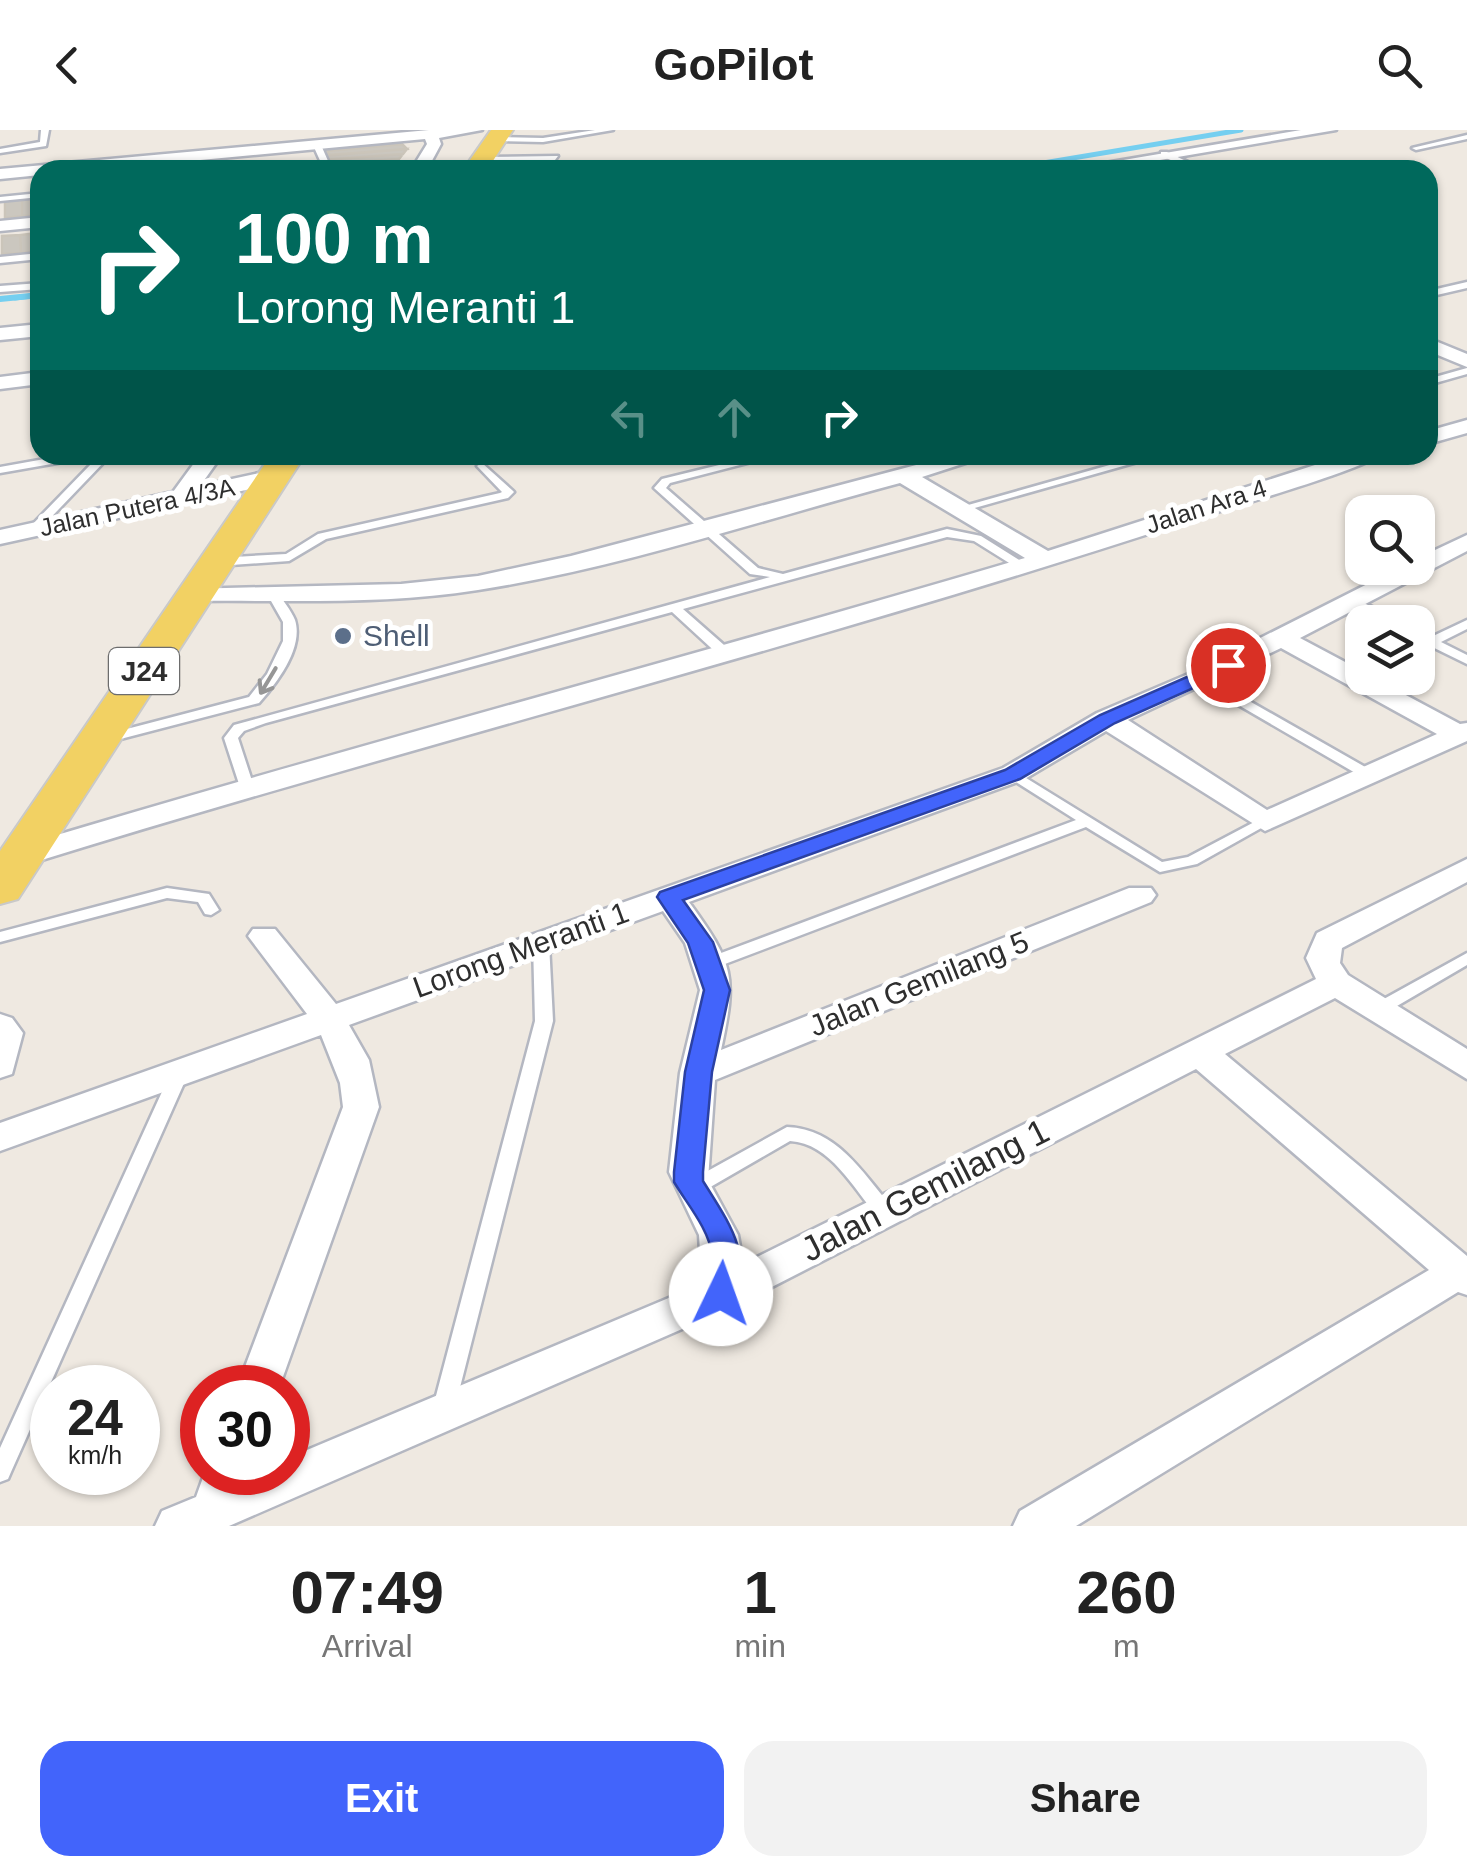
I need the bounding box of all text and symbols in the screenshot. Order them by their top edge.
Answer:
icon: back [40,38,95,93]
icon: search [1372,38,1427,93]
text: GoPilot [654,39,813,90]
icon: right [70,200,200,330]
text: 100 m [235,200,433,278]
text: Lorong Meranti 1 [235,282,575,333]
icon: left [602,390,657,445]
icon: ahead [707,390,762,445]
icon: right [812,390,867,445]
street label: Jalan Putera 4/3A [37,473,237,541]
street label: Jalan Ara 4 [1142,473,1270,539]
map controls [1345,495,1435,695]
button: search [1345,495,1435,585]
button: layers [1345,605,1435,695]
place label: Shell [363,619,430,652]
pin [1186,623,1271,708]
marker: Shell [332,625,354,647]
icon: arrive [1201,638,1256,693]
road number: J24 [109,648,179,694]
one-way arrow [258,666,278,694]
street label: Lorong Meranti 1 [409,895,633,1004]
street label: Jalan Gemilang 5 [804,925,1033,1043]
street label: Jalan Gemilang 1 [795,1110,1055,1269]
position arrow [669,1242,773,1346]
speed limit sign: 30 [180,1365,310,1495]
text: 24 [67,1390,123,1446]
text: km/h [68,1441,122,1469]
text: 07:49 [290,1559,444,1626]
text: 1 [743,1559,777,1626]
text: 260 [1076,1559,1177,1626]
text: Arrival [322,1628,413,1664]
text: min [734,1628,786,1664]
text: m [1113,1628,1140,1664]
button: Exit [40,1741,724,1856]
button: Share [744,1741,1427,1856]

